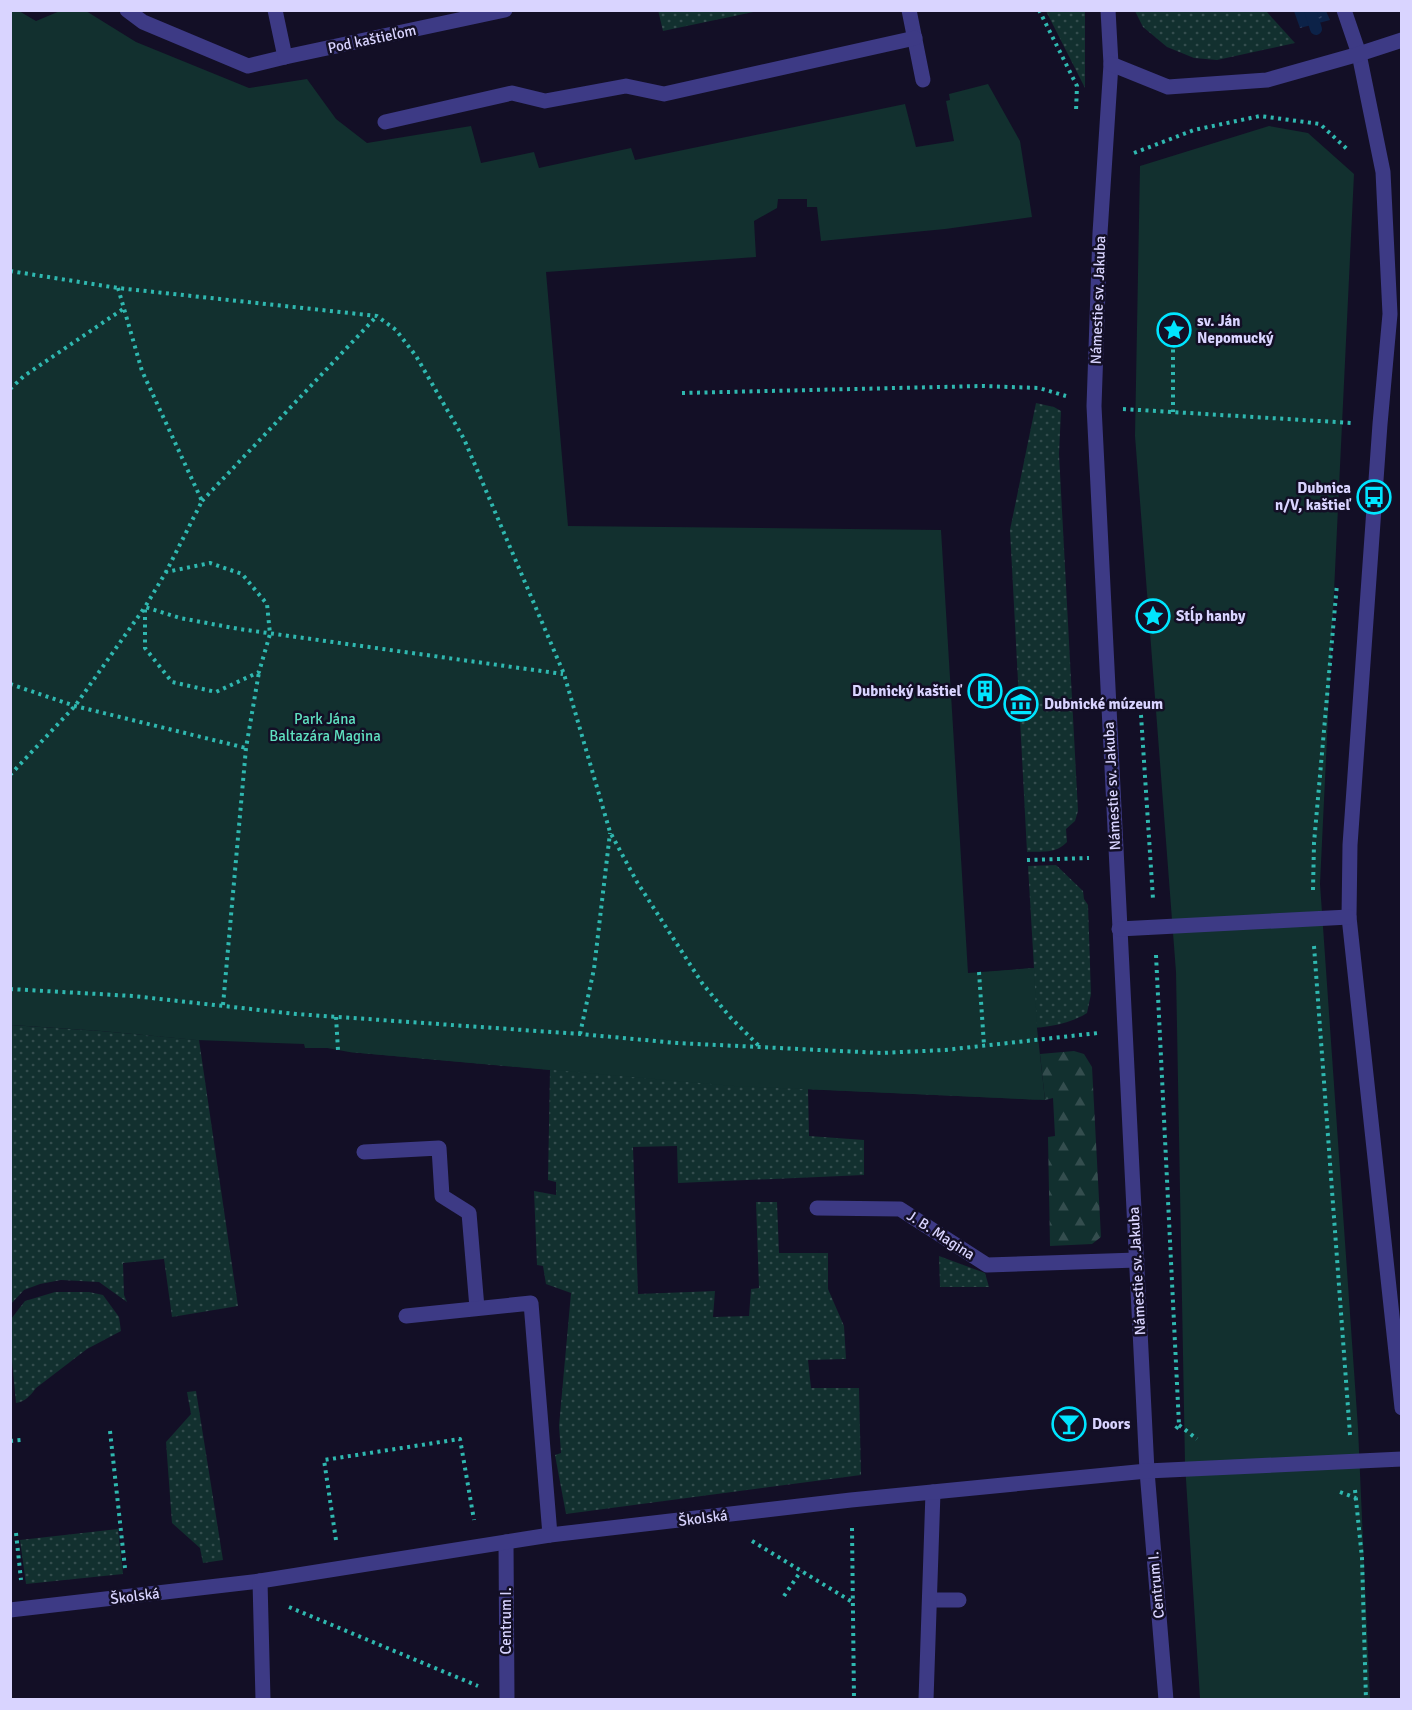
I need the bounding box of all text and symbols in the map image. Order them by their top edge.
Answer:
street label: Pod kaštieľom [326,21,418,57]
street label: Námestie sv. Jakuba [1087,235,1109,365]
place icon: sv. Ján Nepomucký [1156,312,1192,348]
place label: sv. Ján Nepomucký [1197,312,1274,347]
place label: Dubnica n/V, kaštieľ [1275,479,1351,514]
bus stop icon: Dubnica n/V, kaštieľ [1356,479,1392,515]
place icon: Stĺp hanby [1135,598,1171,634]
place label: Stĺp hanby [1176,605,1246,625]
building icon: Dubnický kaštieľ [967,673,1003,709]
place label: Dubnický kaštieľ [852,682,962,700]
museum icon: Dubnické múzeum [1003,686,1039,722]
place label: Dubnické múzeum [1044,695,1163,713]
park label: Park Jána Baltazára Magina [269,710,381,745]
street label: Námestie sv. Jakuba [1100,721,1124,851]
street label: J. B. Magina [904,1206,978,1264]
street label: Námestie sv. Jakuba [1125,1206,1149,1336]
bar icon: Doors [1051,1406,1087,1442]
place label: Doors [1092,1415,1131,1433]
street label: Školská [677,1505,729,1530]
street label: Centrum I. [1144,1551,1168,1619]
street label: Školská [109,1583,161,1608]
street label: Centrum I. [497,1587,515,1655]

